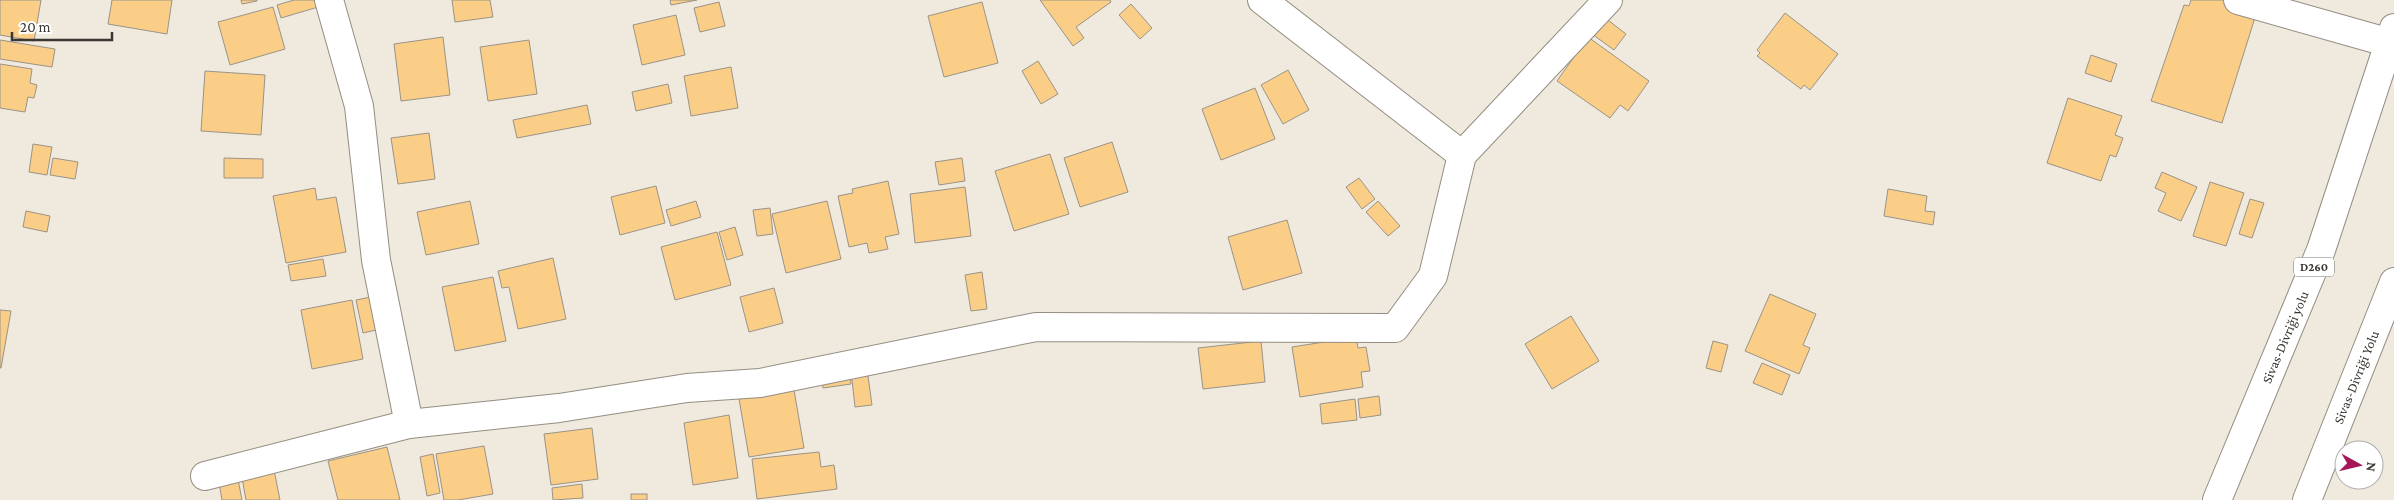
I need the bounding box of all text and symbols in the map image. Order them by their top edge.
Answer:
scale bar [12,10,112,42]
text: 20 m [20,19,51,35]
road number: D260 [2294,258,2334,276]
street label: Sivas-Divriği yolu [2258,288,2312,386]
street label: Sivas-Divriği Yolu [2330,327,2382,426]
north arrow [2334,440,2384,490]
text: N [2363,461,2380,473]

